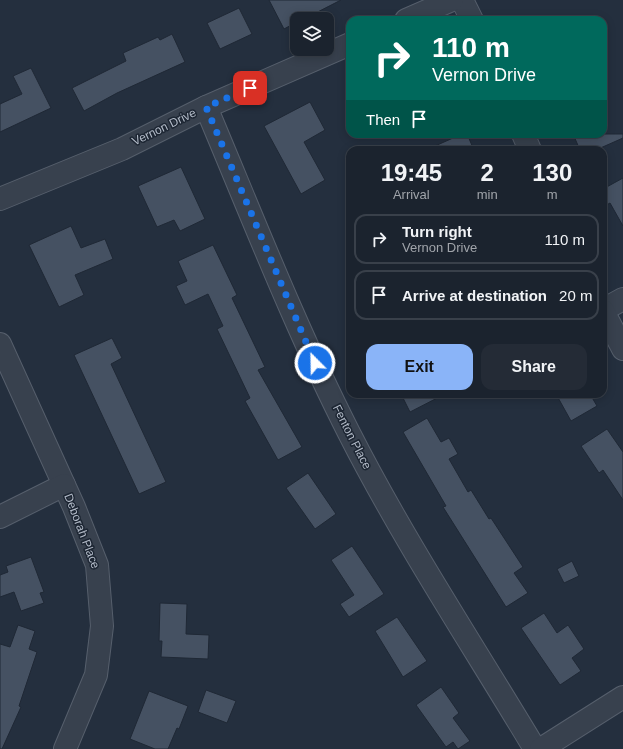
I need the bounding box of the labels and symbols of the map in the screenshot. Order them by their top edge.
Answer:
pin [233,71,267,105]
street label: Vernon Drive [130,105,199,148]
position arrow [294,342,336,384]
street label: Fenton Place [330,402,374,472]
street label: Deborah Place [61,491,103,571]

